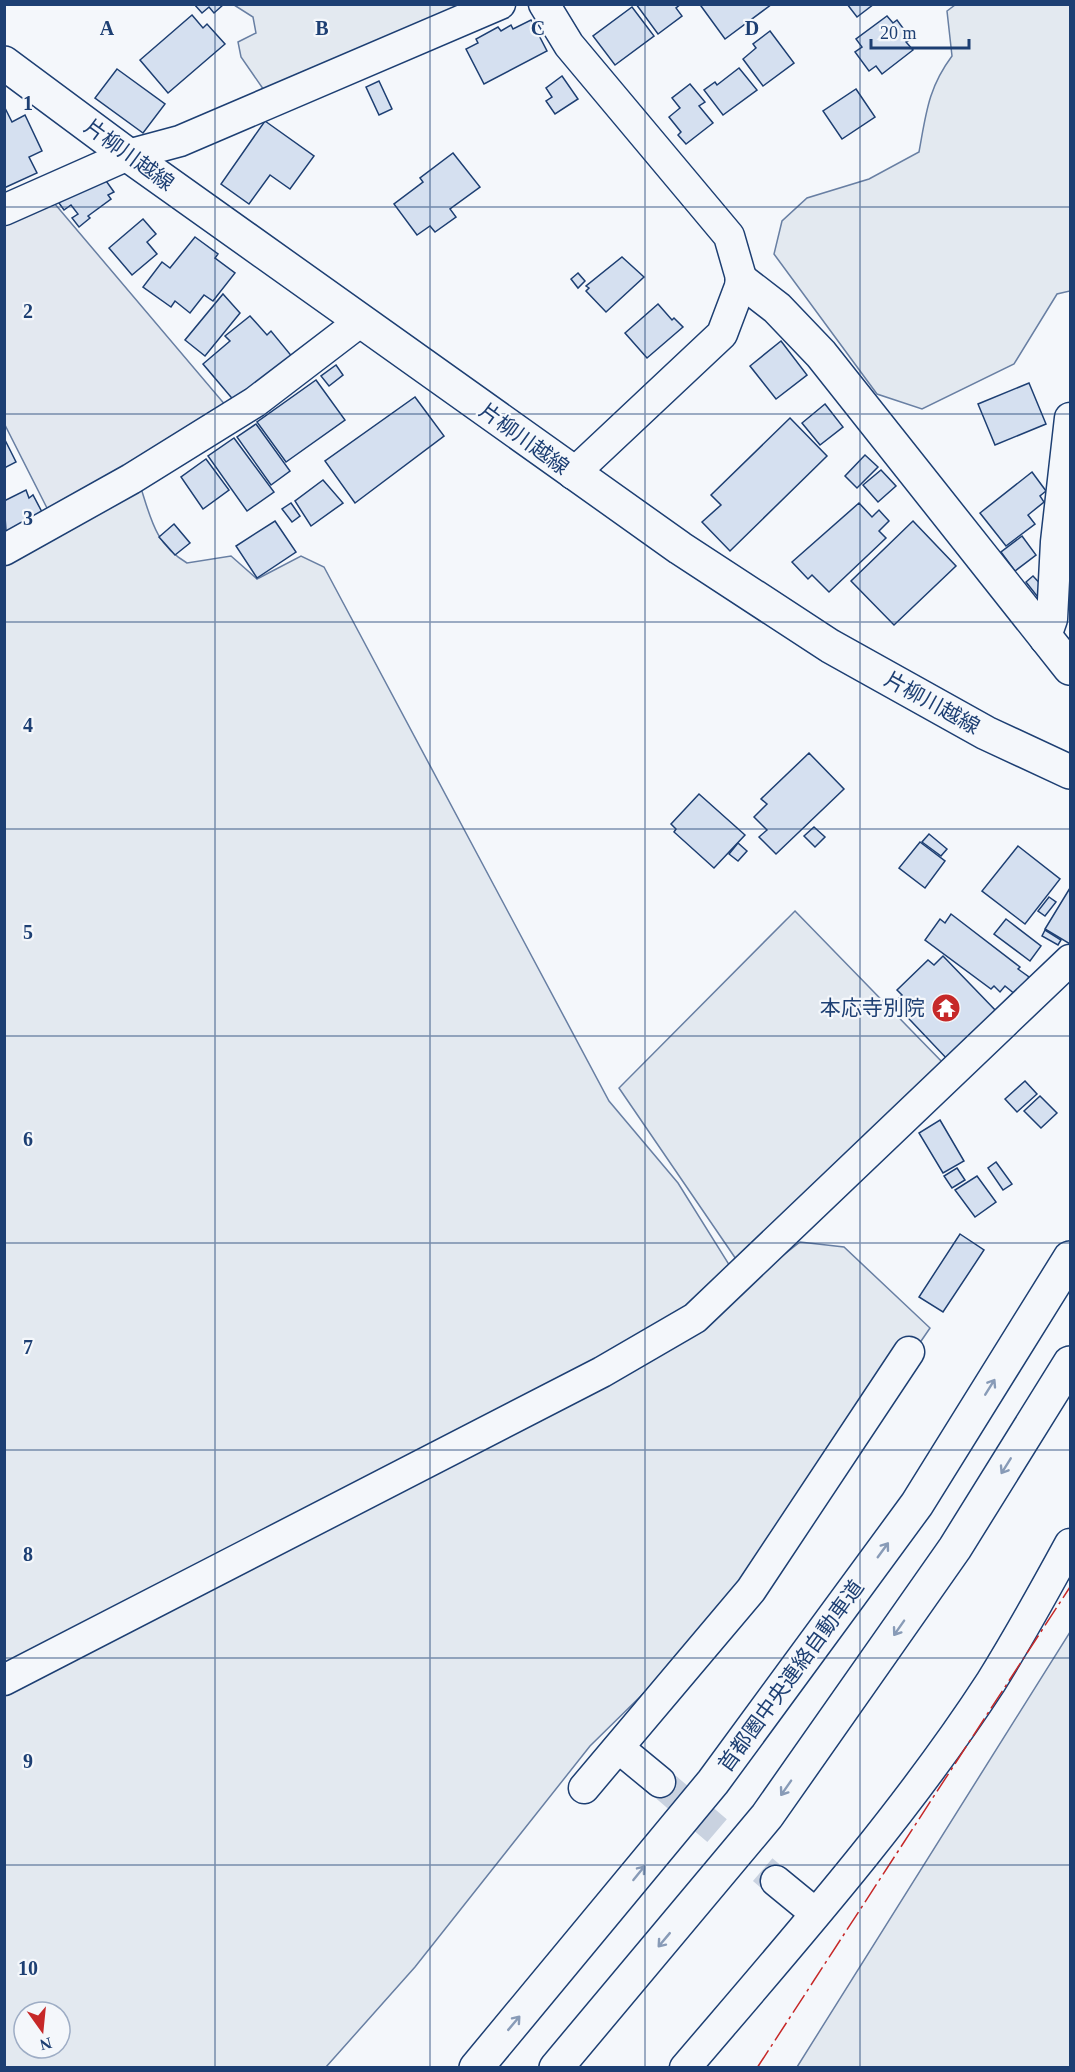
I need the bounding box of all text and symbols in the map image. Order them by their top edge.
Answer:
scale bar [871,12,968,50]
text: A [100,17,115,39]
text: B [315,17,329,39]
text: C [531,17,545,39]
text: D [745,17,759,39]
text: 20 m [880,23,917,43]
text: 1 [23,92,33,114]
street label: 片柳川越線 [79,114,179,196]
text: 2 [23,300,33,322]
street label: 片柳川越線 [474,398,574,480]
text: 3 [23,507,33,529]
street label: 片柳川越線 [880,667,984,739]
text: 4 [23,714,33,736]
text: 5 [23,921,33,943]
temple icon: 本応寺別院 [930,992,962,1024]
place label: 本応寺別院 [820,996,925,1020]
text: 6 [23,1128,33,1150]
text: 7 [23,1336,33,1358]
one-way arrow [984,1379,996,1396]
one-way arrow [1000,1457,1012,1474]
text: 8 [23,1543,33,1565]
one-way arrow [877,1543,889,1559]
street label: 首都圏中央連絡自動車道 [713,1576,869,1776]
one-way arrow [893,1620,905,1636]
text: 9 [23,1750,33,1772]
one-way arrow [780,1779,792,1795]
one-way arrow [632,1865,645,1881]
one-way arrow [658,1932,671,1948]
text: 10 [18,1957,38,1979]
north arrow [12,2000,72,2060]
one-way arrow [507,2015,520,2031]
text: N [38,2034,54,2054]

